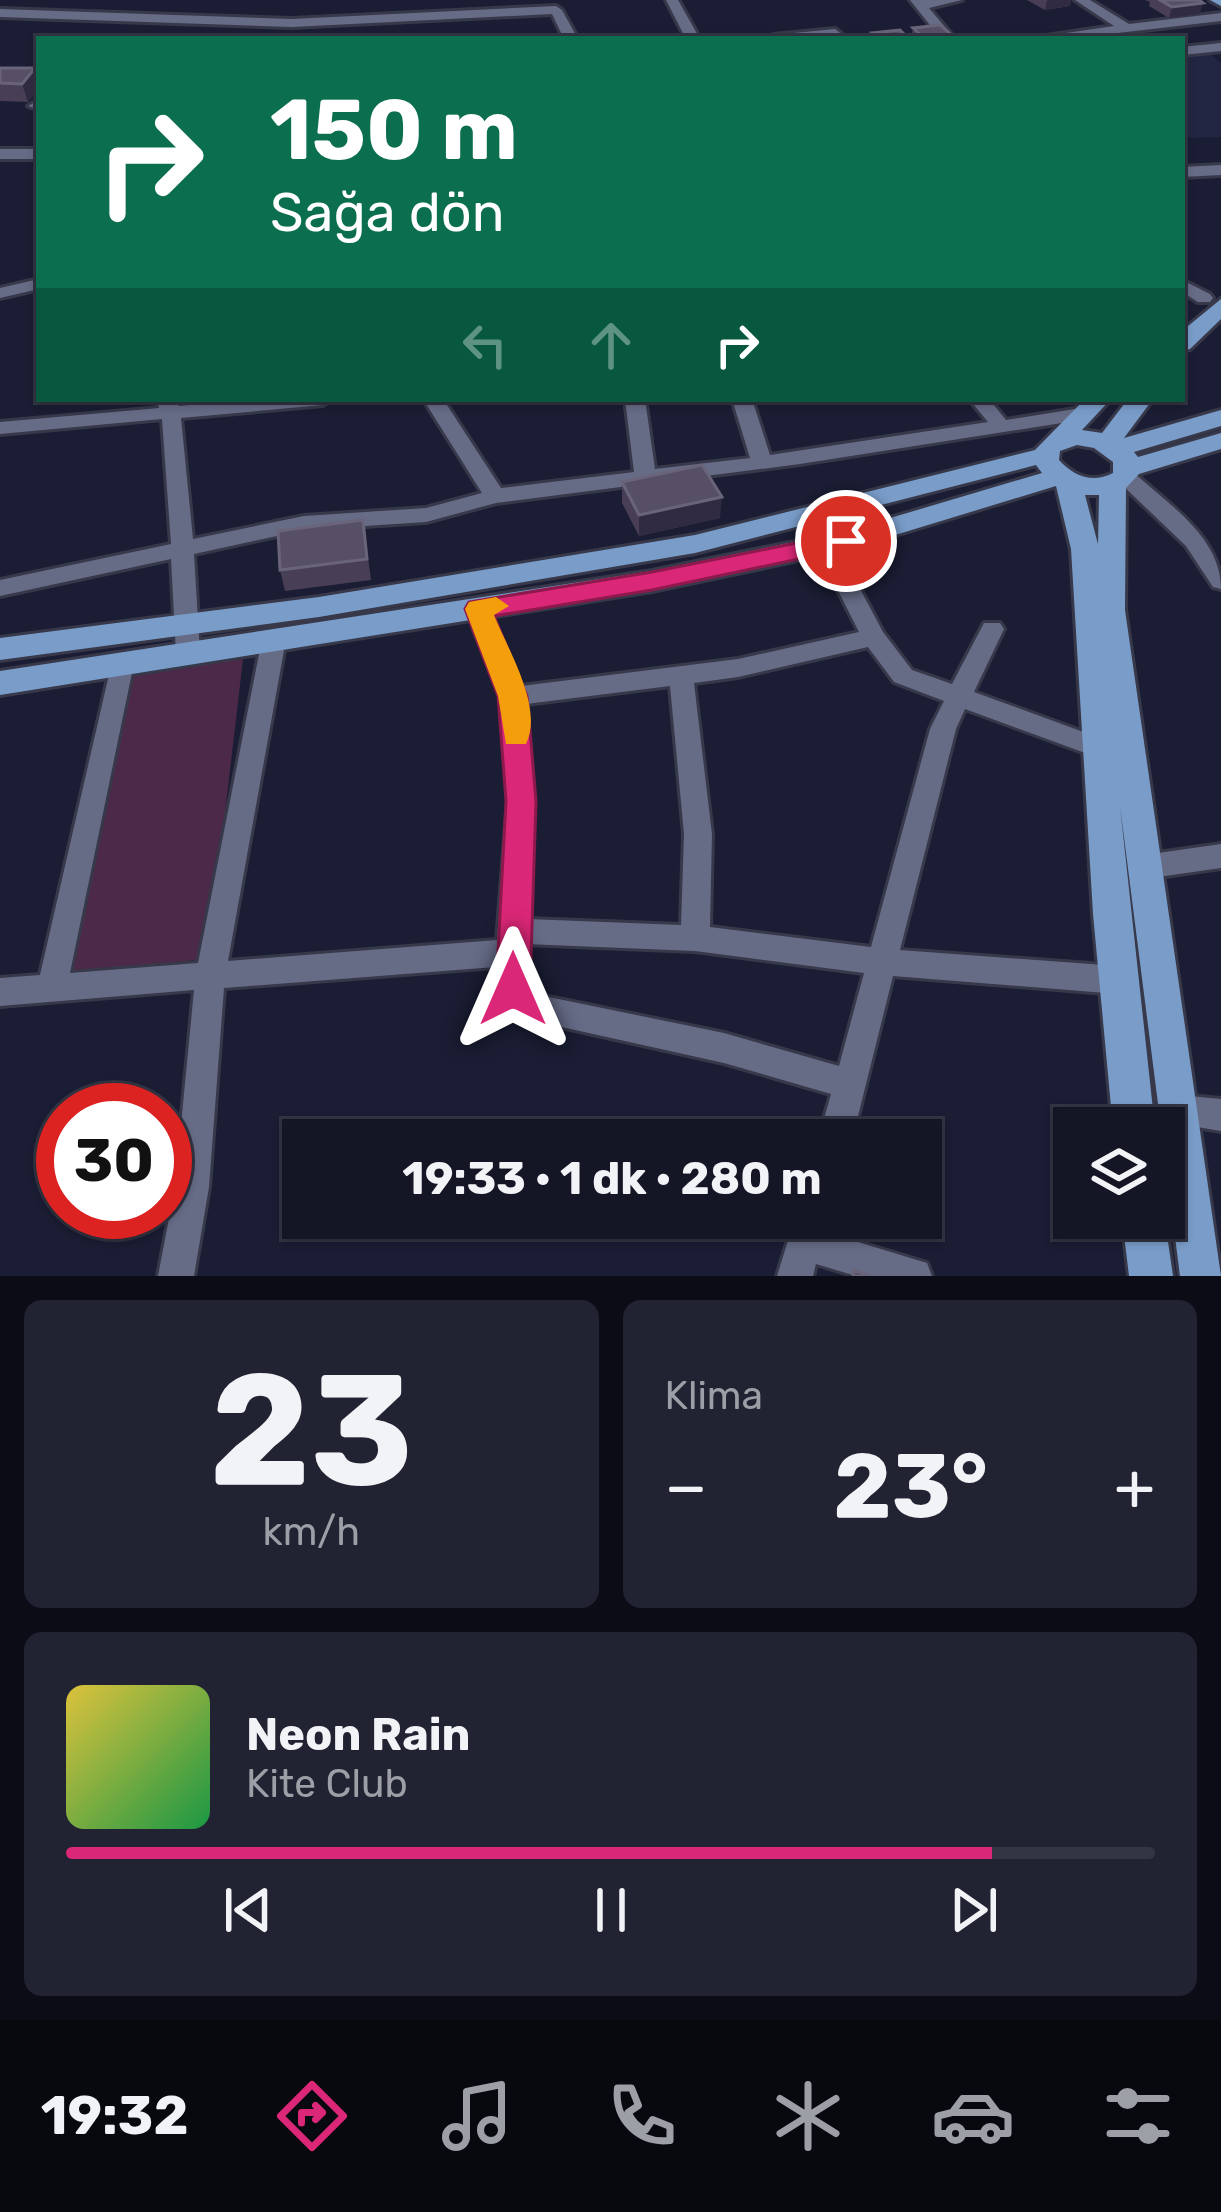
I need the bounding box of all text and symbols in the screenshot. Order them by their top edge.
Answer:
text: 150 m [270,80,518,180]
icon: right [72,84,228,240]
text: Sağa dön [270,181,505,245]
icon: left [452,312,518,378]
icon: ahead [578,312,644,378]
icon: right [704,312,770,378]
pin [795,490,897,592]
icon: arrive [813,508,879,574]
position arrow [450,926,576,1052]
speed limit sign: 30 [36,1083,192,1239]
map controls [1053,1107,1185,1239]
button: layers [1053,1107,1185,1239]
text: 19:33 · 1 dk · 280 m [402,1152,822,1205]
text: 23 [209,1338,413,1523]
text: Klima [665,1373,763,1419]
text: 23° [833,1433,988,1540]
text: − [665,1447,707,1526]
text: + [1114,1447,1155,1526]
text: km/h [263,1509,360,1555]
text: Neon Rain [246,1708,471,1761]
text: Kite Club [246,1761,408,1807]
icon: previous [215,1877,281,1943]
icon: pause [578,1877,644,1943]
icon: next [941,1877,1007,1943]
icon: directions [270,2074,354,2158]
icon: music [435,2074,519,2158]
icon: phone [600,2074,684,2158]
icon: climate [766,2074,850,2158]
icon: car [931,2074,1015,2158]
icon: filters [1096,2074,1180,2158]
text: 19:32 [41,2084,189,2148]

